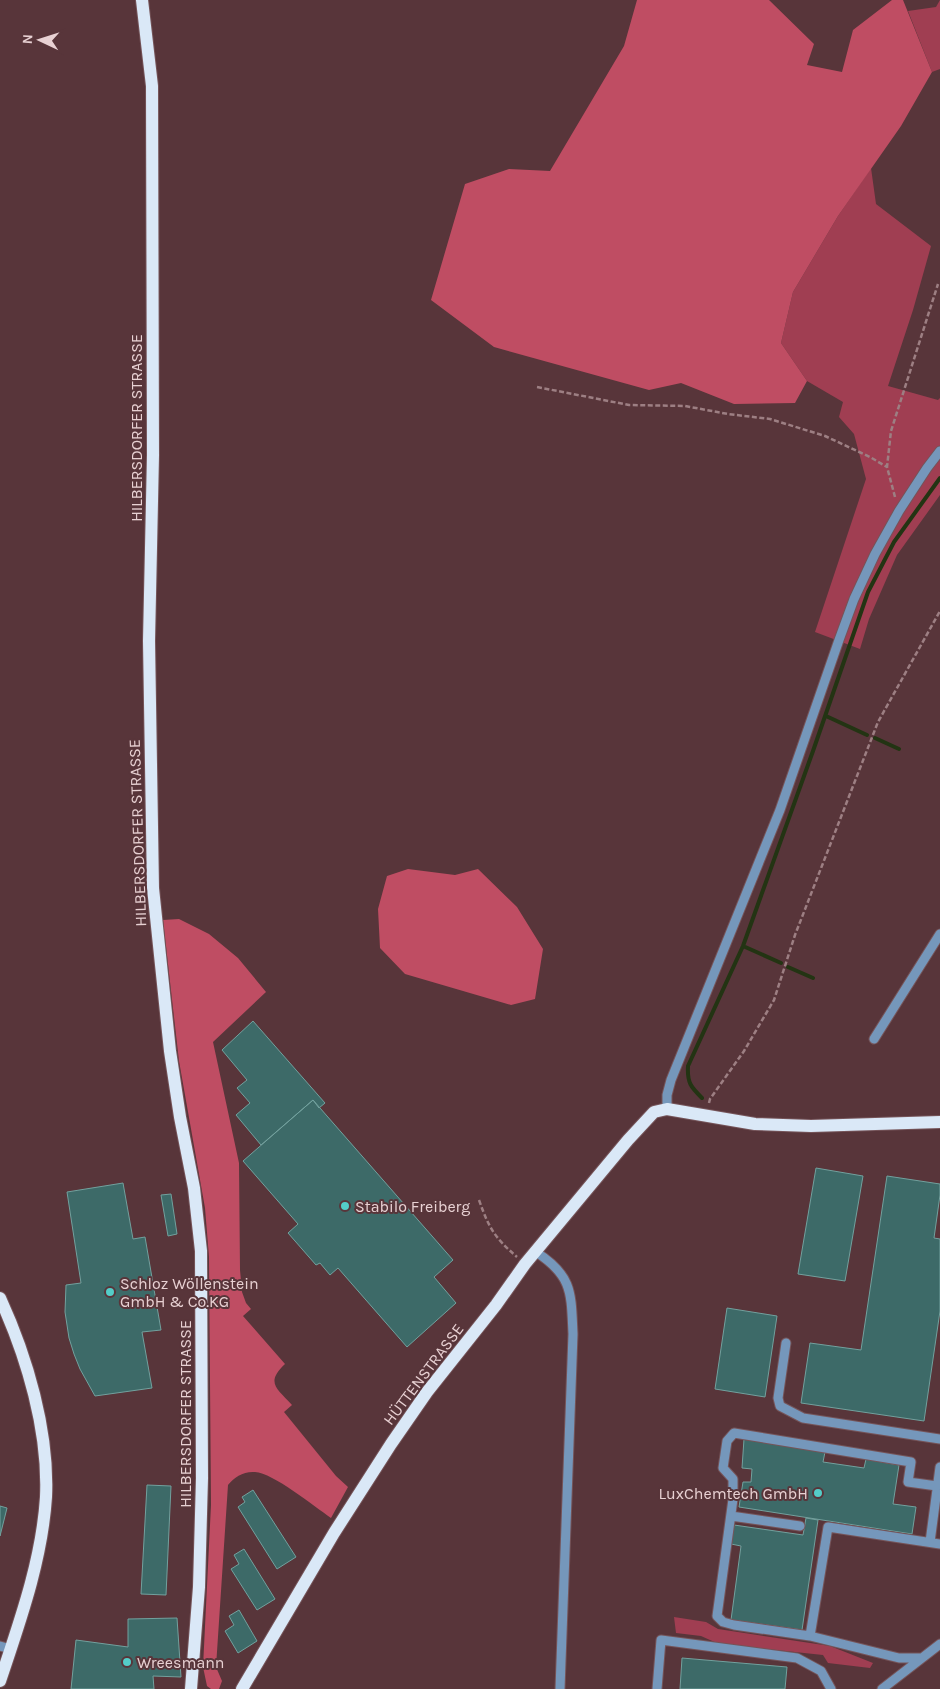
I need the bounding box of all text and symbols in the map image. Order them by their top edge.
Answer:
north arrow [15,15,65,65]
text: N [19,34,36,45]
street label: HILBERSDORFER STRASSE [127,334,146,522]
street label: HILBERSDORFER STRASSE [125,739,150,927]
place label: Stabilo Freiberg [355,1197,470,1216]
marker: Stabilo Freiberg [339,1200,351,1212]
place label: Schloz Wöllenstein GmbH & Co.KG [120,1274,259,1311]
marker: Schloz Wöllenstein GmbH & Co.KG [104,1286,116,1298]
street label: HILBERSDORFER STRASSE [176,1320,195,1508]
street label: HÜTTENSTRASSE [379,1320,468,1429]
place label: LuxChemtech GmbH [659,1484,808,1503]
marker: LuxChemtech GmbH [812,1487,824,1499]
place label: Wreesmann [137,1653,225,1672]
marker: Wreesmann [121,1656,133,1668]

